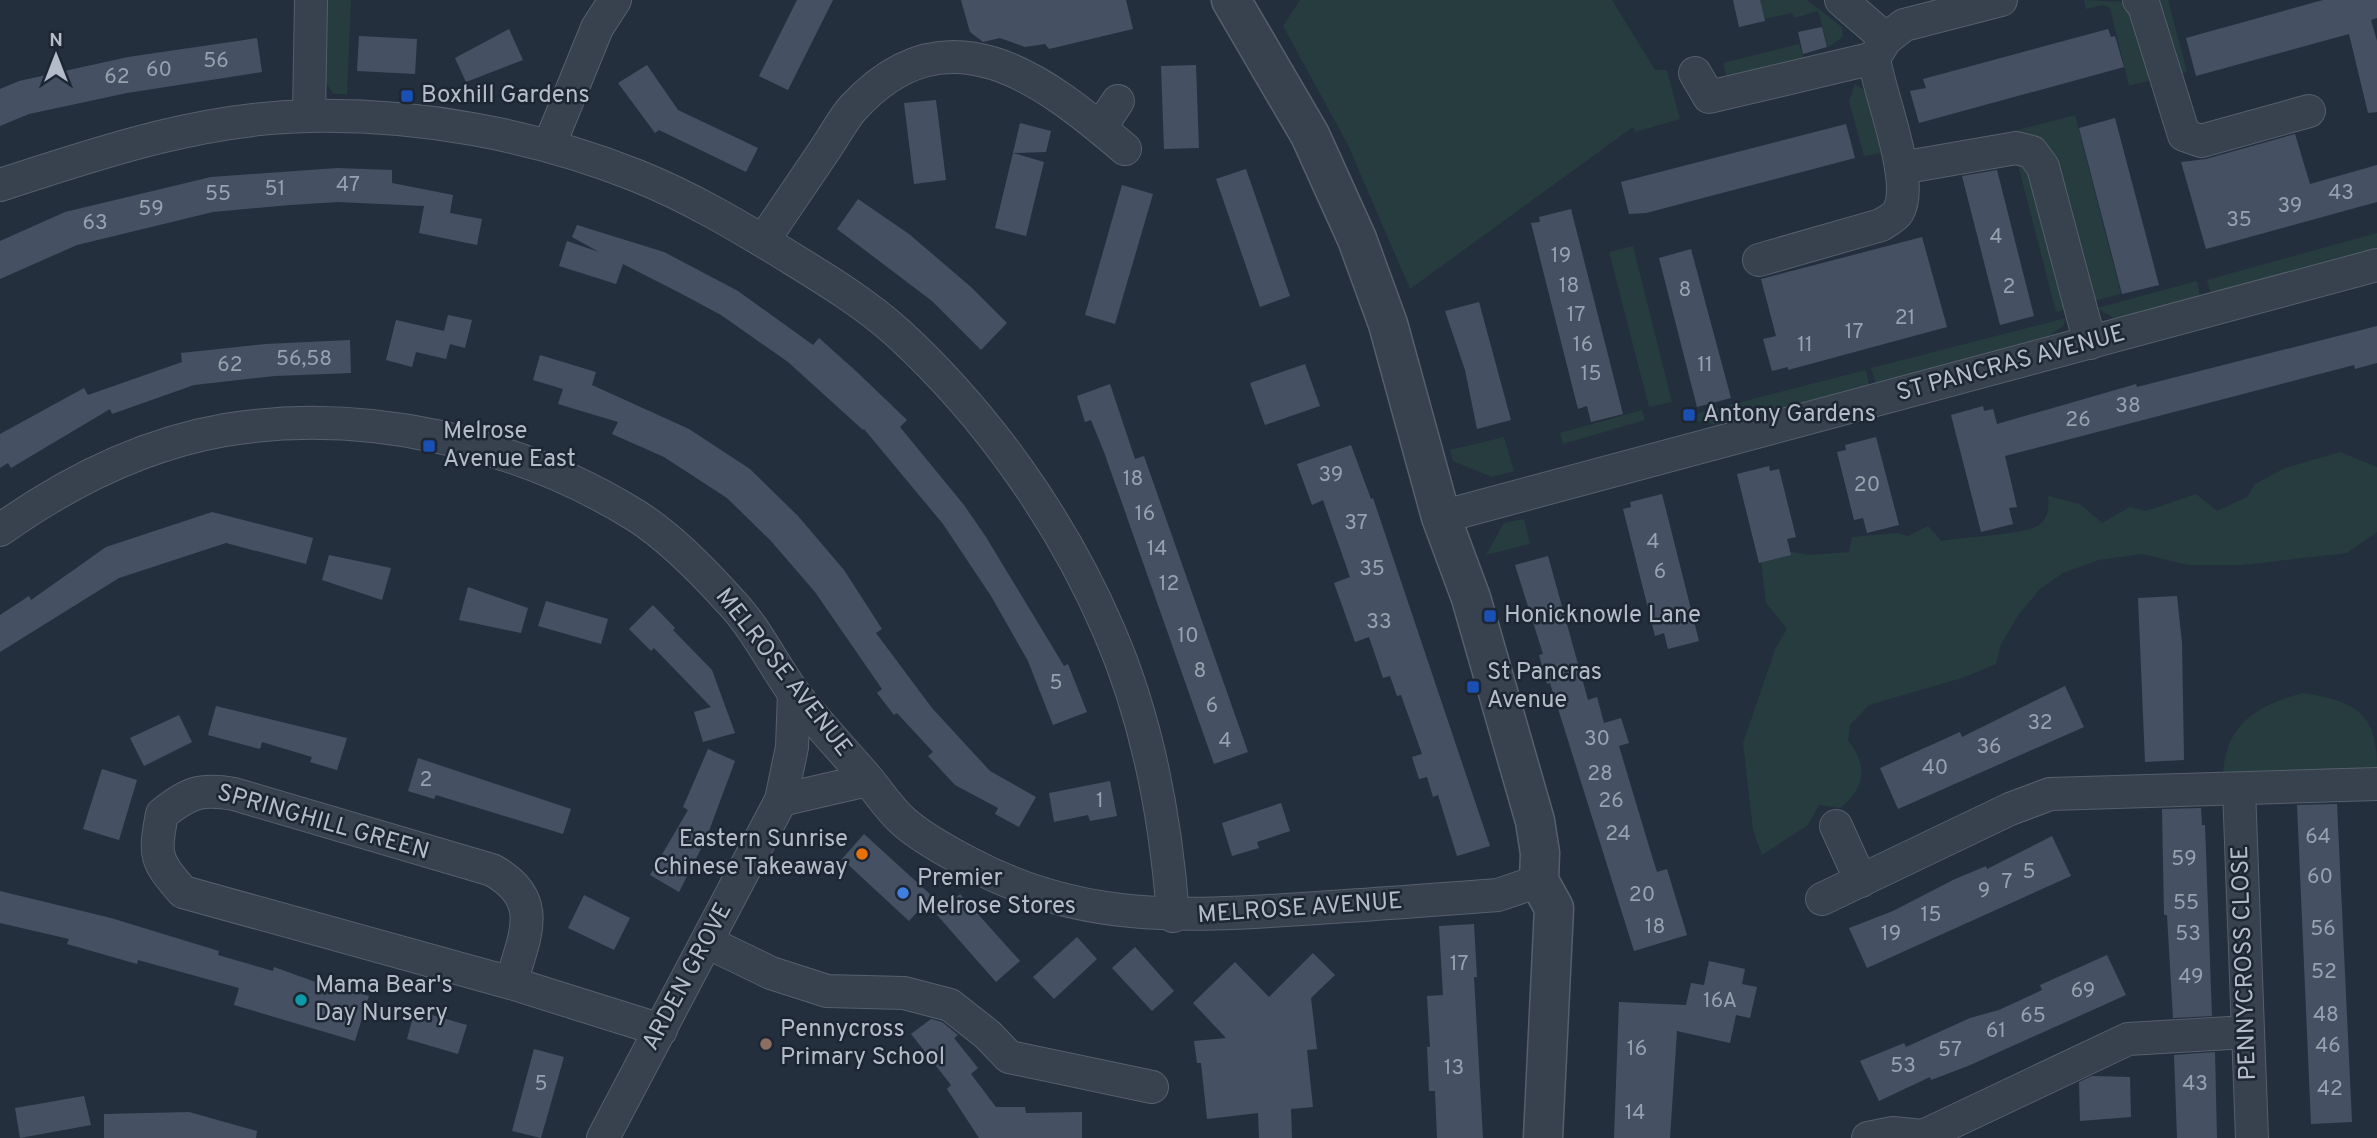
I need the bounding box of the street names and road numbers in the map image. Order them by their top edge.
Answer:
street label: ST PANCRAS AVENUE [1894,319,2128,409]
street label: MELROSE AVENUE [708,583,858,763]
street label: SPRINGHILL GREEN [214,778,432,868]
street label: PENNYCROSS CLOSE [2226,845,2264,1081]
street label: MELROSE AVENUE [1197,887,1403,931]
street label: ARDEN GROVE [636,898,740,1056]

